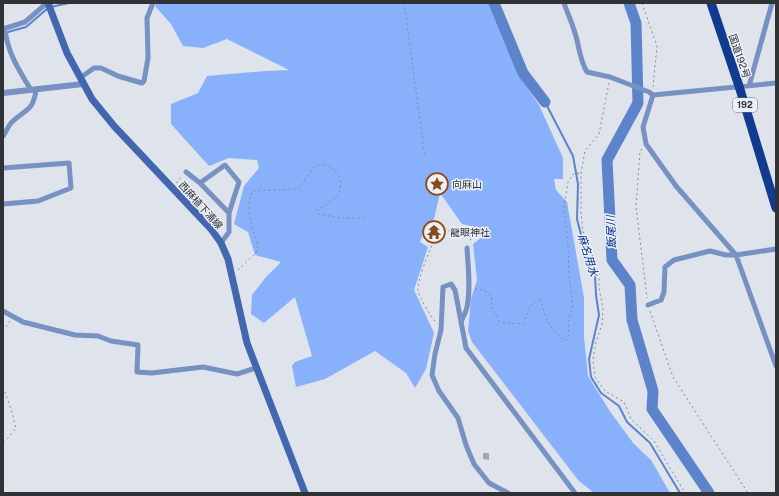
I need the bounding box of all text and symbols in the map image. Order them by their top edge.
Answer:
street label: 国道192号 [727,32,753,80]
road number: 192 [733,98,757,112]
place icon: 向麻山 [424,171,450,197]
place label: 向麻山 [452,178,482,190]
street label: 西麻植下浦線 [176,179,226,231]
water label: 飯尾川 [604,214,618,249]
temple icon: 龍眼神社 [421,219,447,245]
place label: 龍眼神社 [450,226,490,238]
water label: 麻名用水 [576,232,600,279]

